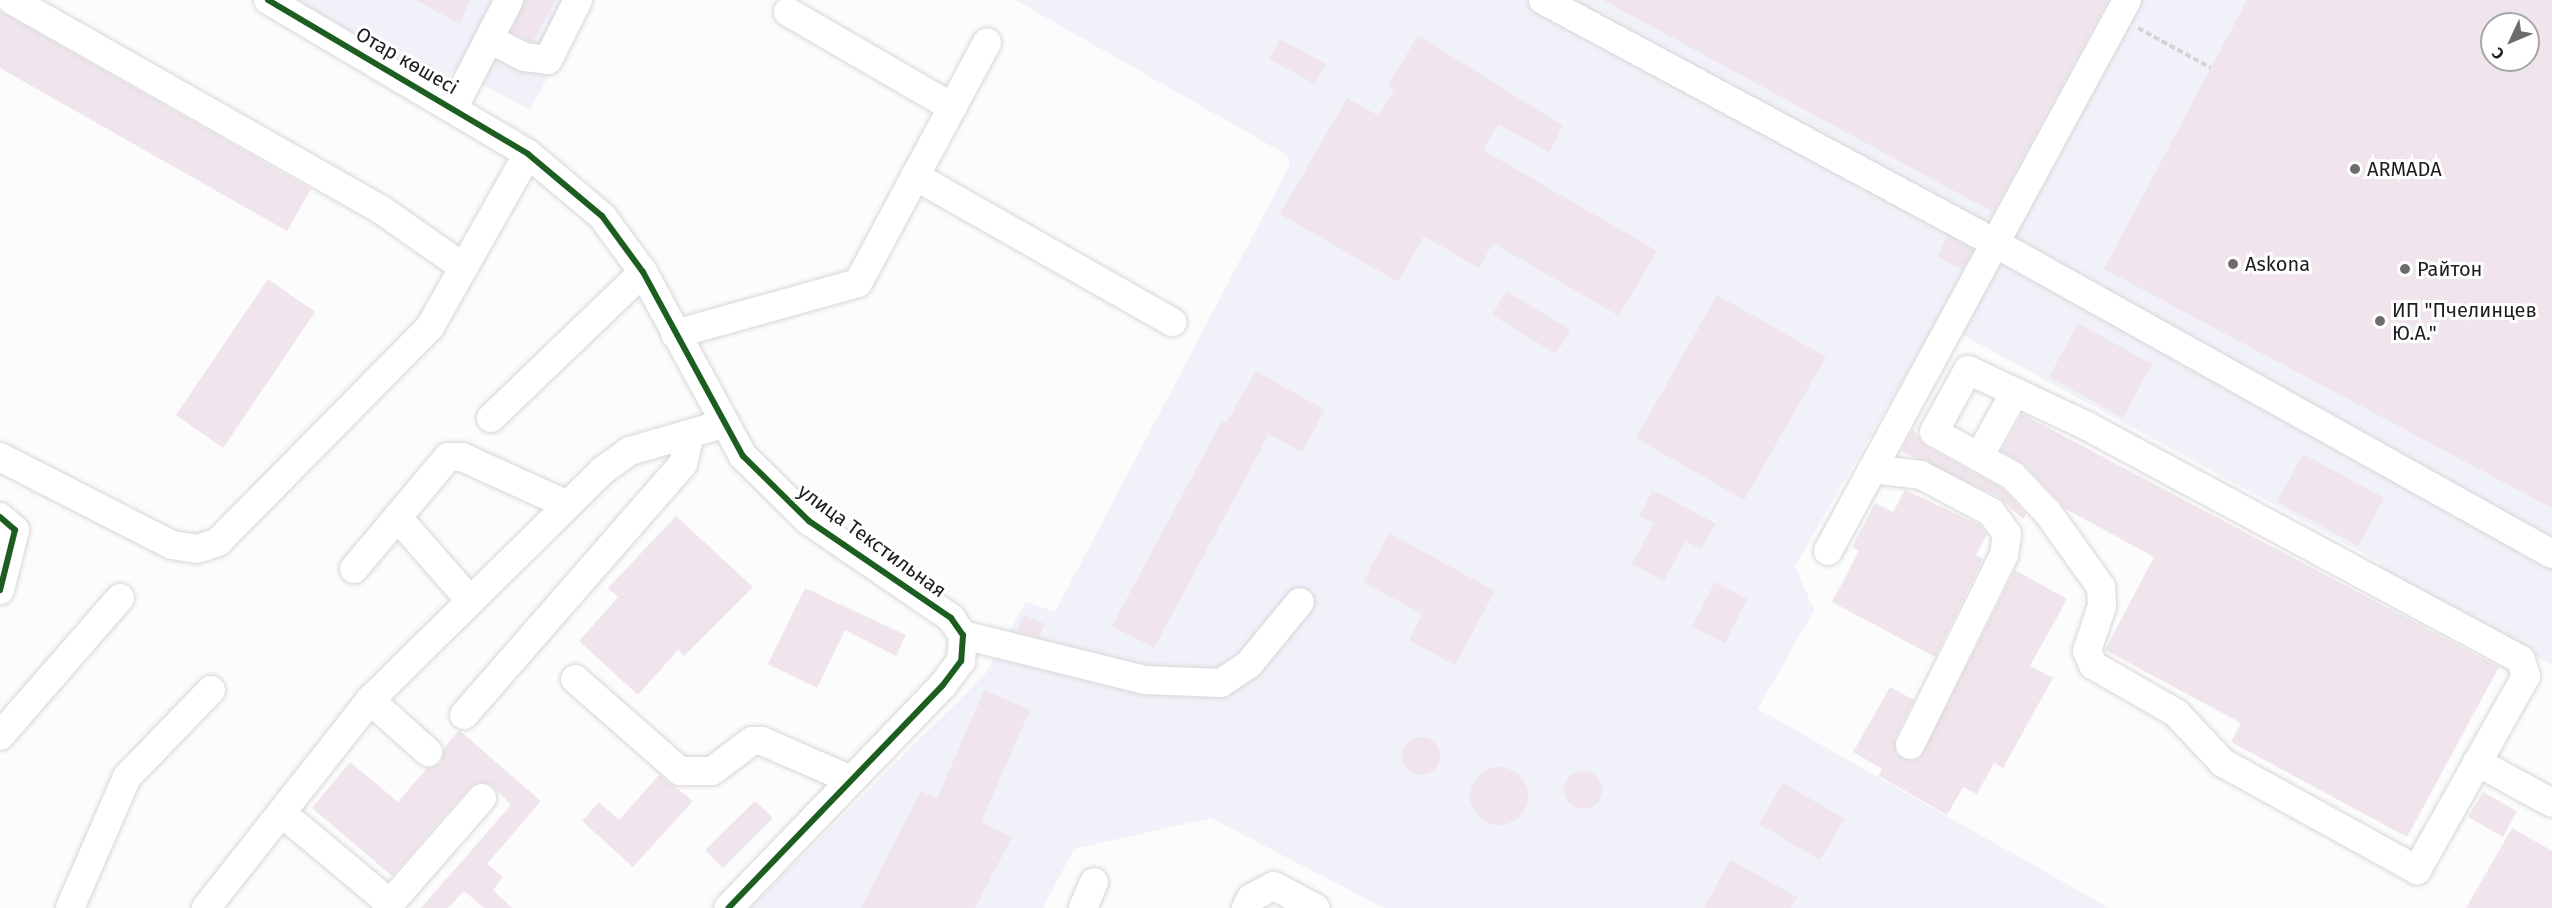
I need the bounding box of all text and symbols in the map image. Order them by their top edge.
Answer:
north arrow [2480,12,2540,72]
street label: Отар көшесі [352,22,462,100]
text: С [2488,44,2508,63]
place label: ARMADA [2367,157,2442,181]
marker: ARMADA [2348,162,2362,176]
place label: Askona [2245,252,2310,276]
marker: Askona [2226,257,2240,271]
place label: Райтон [2417,257,2482,281]
marker: Райтон [2398,262,2412,276]
place label: ИП "Пчелинцев Ю.А." [2392,298,2537,345]
marker: ИП "Пчелинцев Ю.А." [2373,314,2387,328]
street label: улица Текстильная [793,479,951,603]

